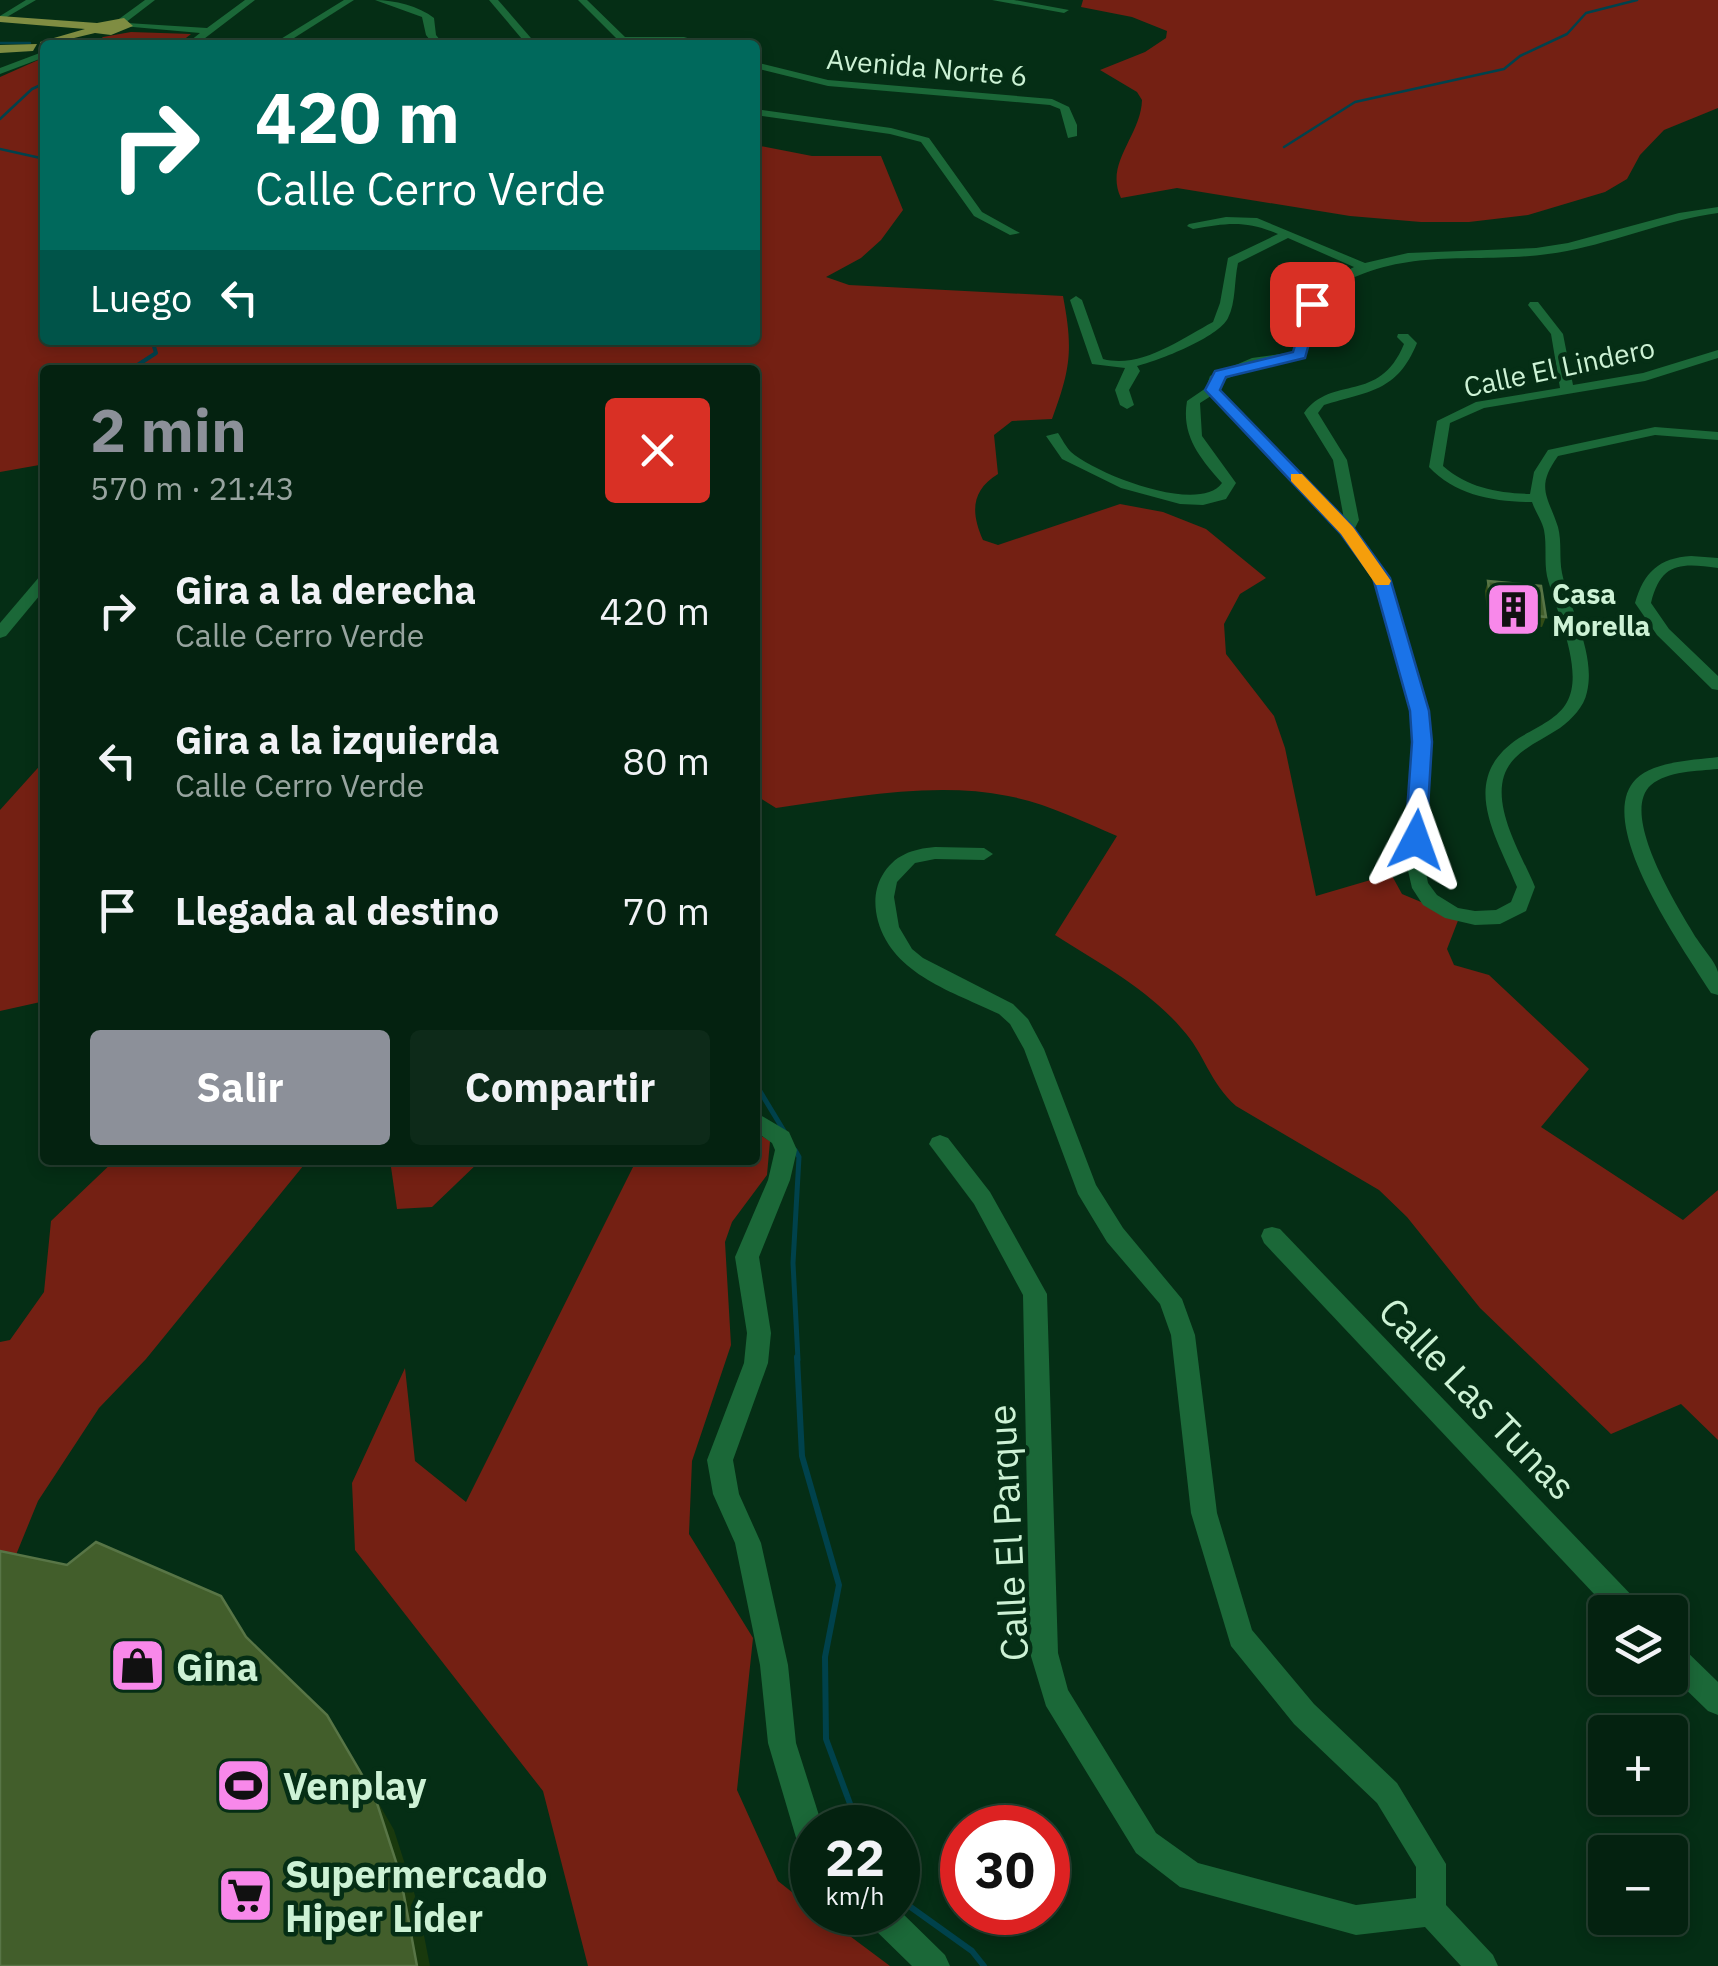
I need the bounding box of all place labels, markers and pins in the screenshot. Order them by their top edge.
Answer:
pin [1270,262,1355,347]
place label: Casa Morella [1552,575,1650,644]
building icon: Casa Morella [1483,579,1543,639]
shop icon: Gina [107,1636,167,1696]
place label: Gina [176,1642,258,1691]
sports icon: Venplay [214,1755,274,1815]
place label: Venplay [283,1761,427,1810]
place label: Supermercado Hiper Líder [285,1849,547,1942]
supermarket icon: Supermercado Hiper Líder [216,1865,276,1925]

